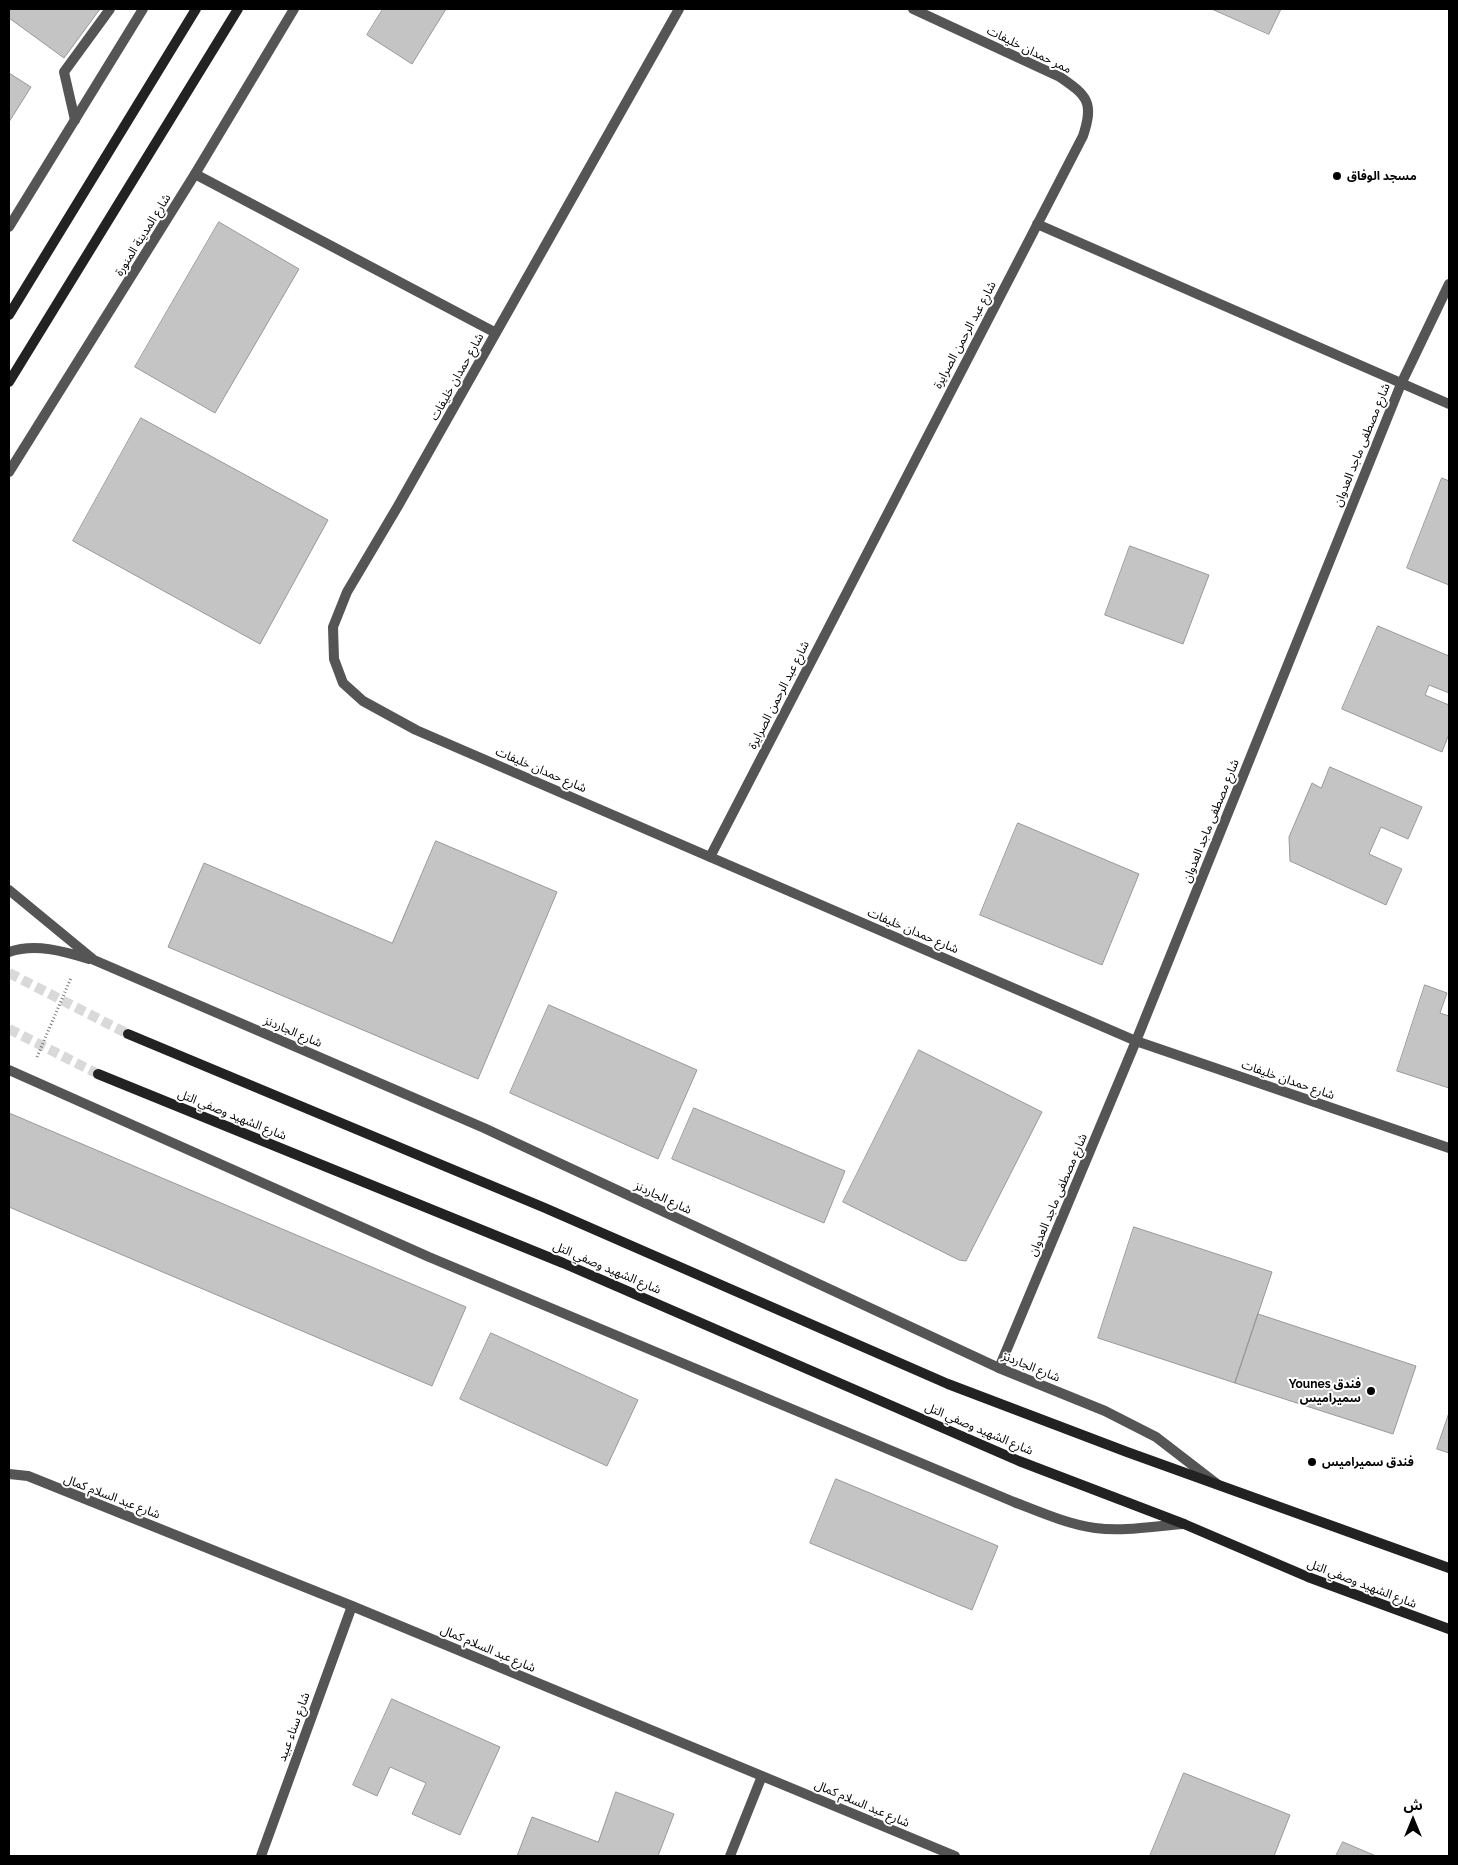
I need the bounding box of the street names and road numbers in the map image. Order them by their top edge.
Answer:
street label: ممر حمدان خليفات [984,23,1074,77]
street label: شارع المدينة المنورة [112,191,174,279]
street label: شارع عبد الرحمن الصرايرة [931,279,999,391]
street label: شارع حمدان خليفات [427,331,487,423]
street label: شارع مصطفى ماجد العدوان [1331,381,1393,509]
street label: شارع عبد الرحمن الصرايرة [745,638,813,752]
street label: شارع حمدان خليفات [493,744,589,796]
street label: شارع مصطفى ماجد العدوان [1180,757,1242,885]
street label: شارع حمدان خليفات [865,905,961,957]
street label: شارع الجاردنز [262,1013,324,1051]
street label: شارع حمدان خليفات [1240,1057,1336,1103]
street label: شارع الشهيد وصفي التل [176,1087,288,1143]
street label: شارع مصطفى ماجد العدوان [1026,1132,1090,1258]
street label: شارع الجاردنز [632,1179,694,1217]
street label: شارع الشهيد وصفي التل [551,1239,663,1297]
street label: شارع الجاردنز [1000,1349,1062,1385]
street label: شارع الشهيد وصفي التل [923,1400,1035,1458]
street label: شارع عبد السلام كمال [62,1472,162,1522]
street label: شارع الشهيد وصفي التل [1305,1557,1419,1611]
street label: شارع عبد السلام كمال [438,1622,538,1676]
street label: شارع سناء عبيد [275,1690,313,1764]
street label: شارع عبد السلام كمال [812,1777,912,1831]

